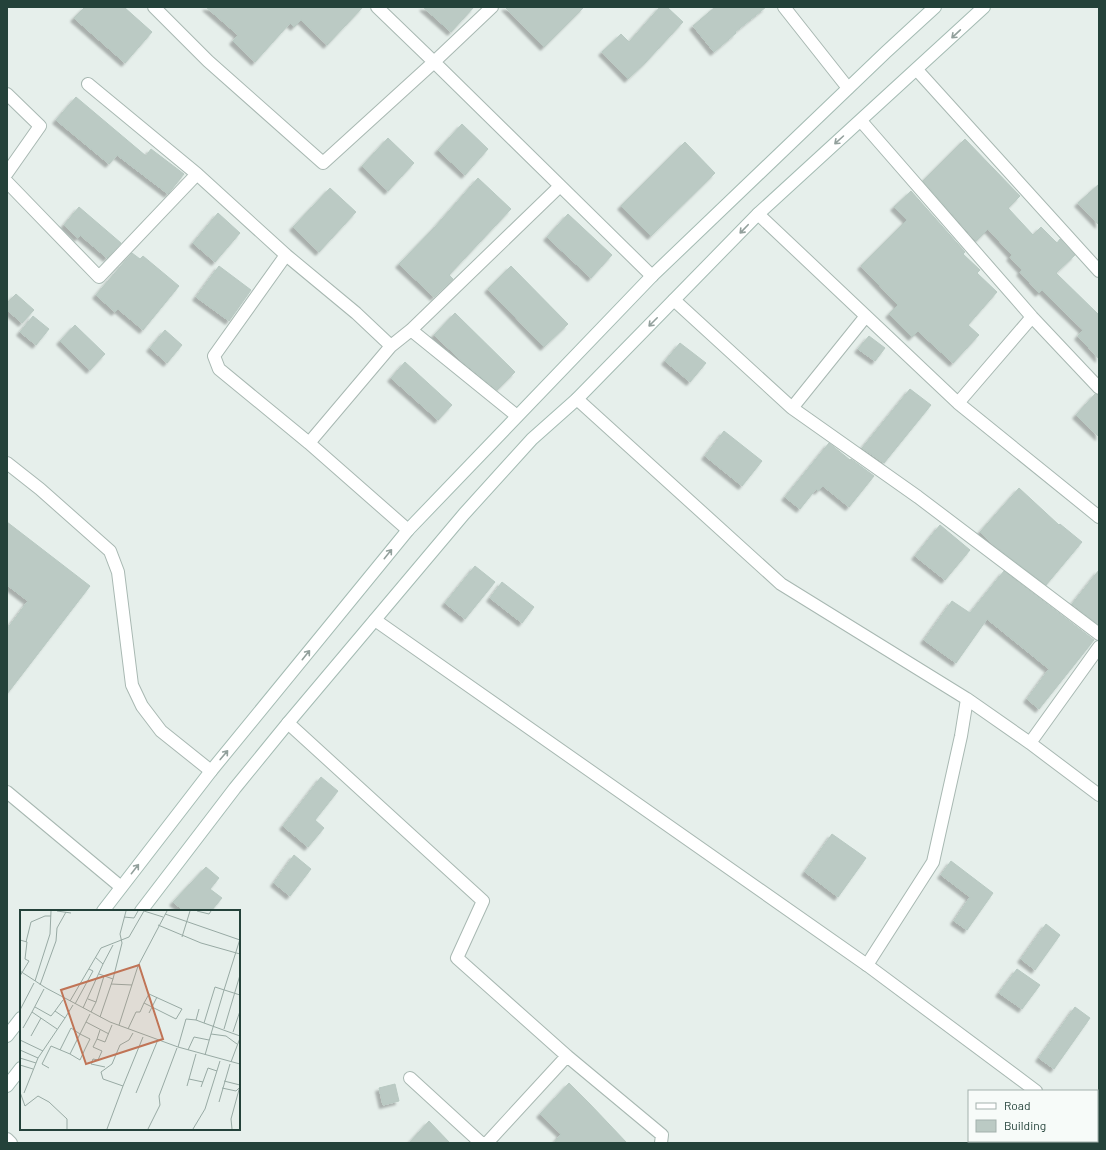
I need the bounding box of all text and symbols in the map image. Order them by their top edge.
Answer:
one-way arrow [951,29,961,38]
one-way arrow [834,136,845,145]
one-way arrow [739,224,749,234]
one-way arrow [648,317,658,327]
one-way arrow [384,548,392,559]
one-way arrow [302,650,311,661]
one-way arrow [219,750,228,761]
one-way arrow [131,864,140,875]
inset map [20,910,240,1130]
legend [968,1090,1098,1142]
text: Road [1004,1098,1031,1112]
text: Building [1004,1118,1046,1132]

